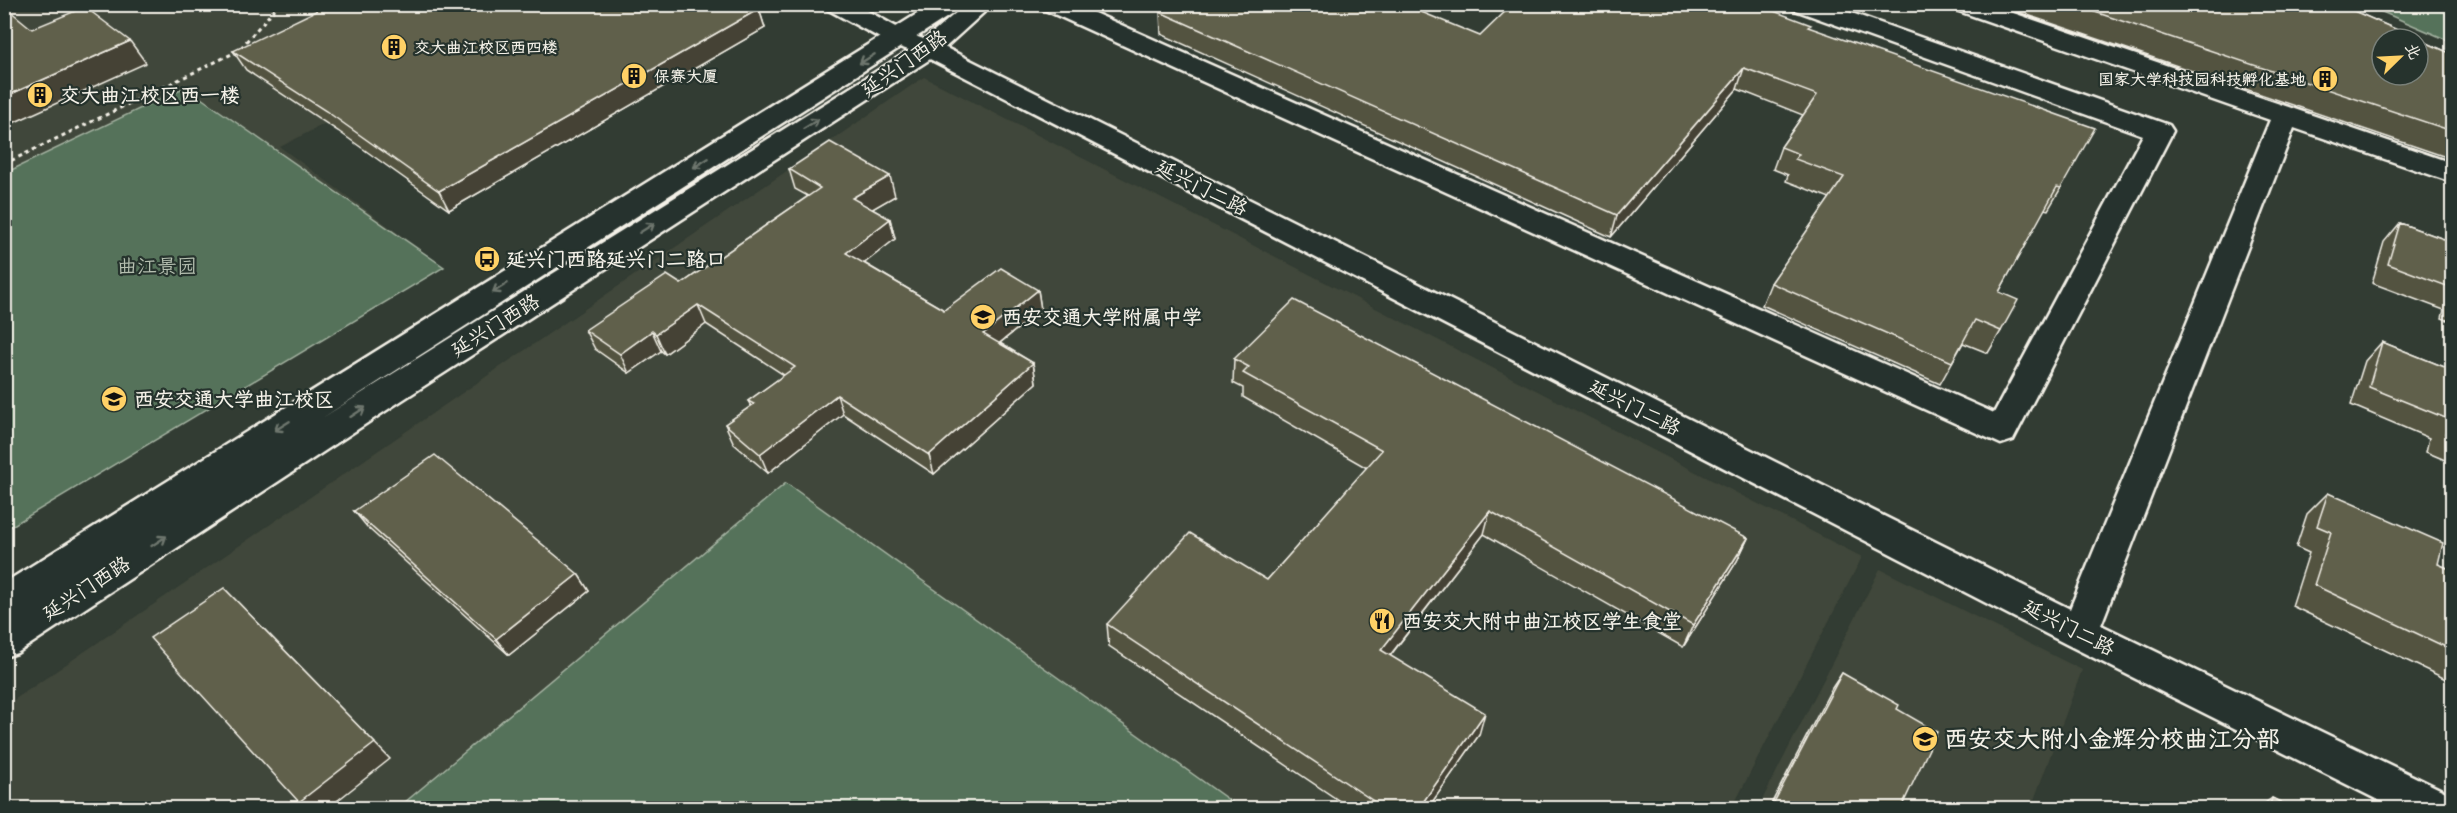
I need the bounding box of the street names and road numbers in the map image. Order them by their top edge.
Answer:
street label: 延兴门西路 [856,24,954,104]
street label: 延兴门二路 [1151,154,1253,224]
street label: 延兴门西路 [446,288,546,364]
street label: 延兴门二路 [1584,374,1686,444]
street label: 延兴门西路 [38,550,137,628]
street label: 延兴门二路 [2018,594,2120,664]

